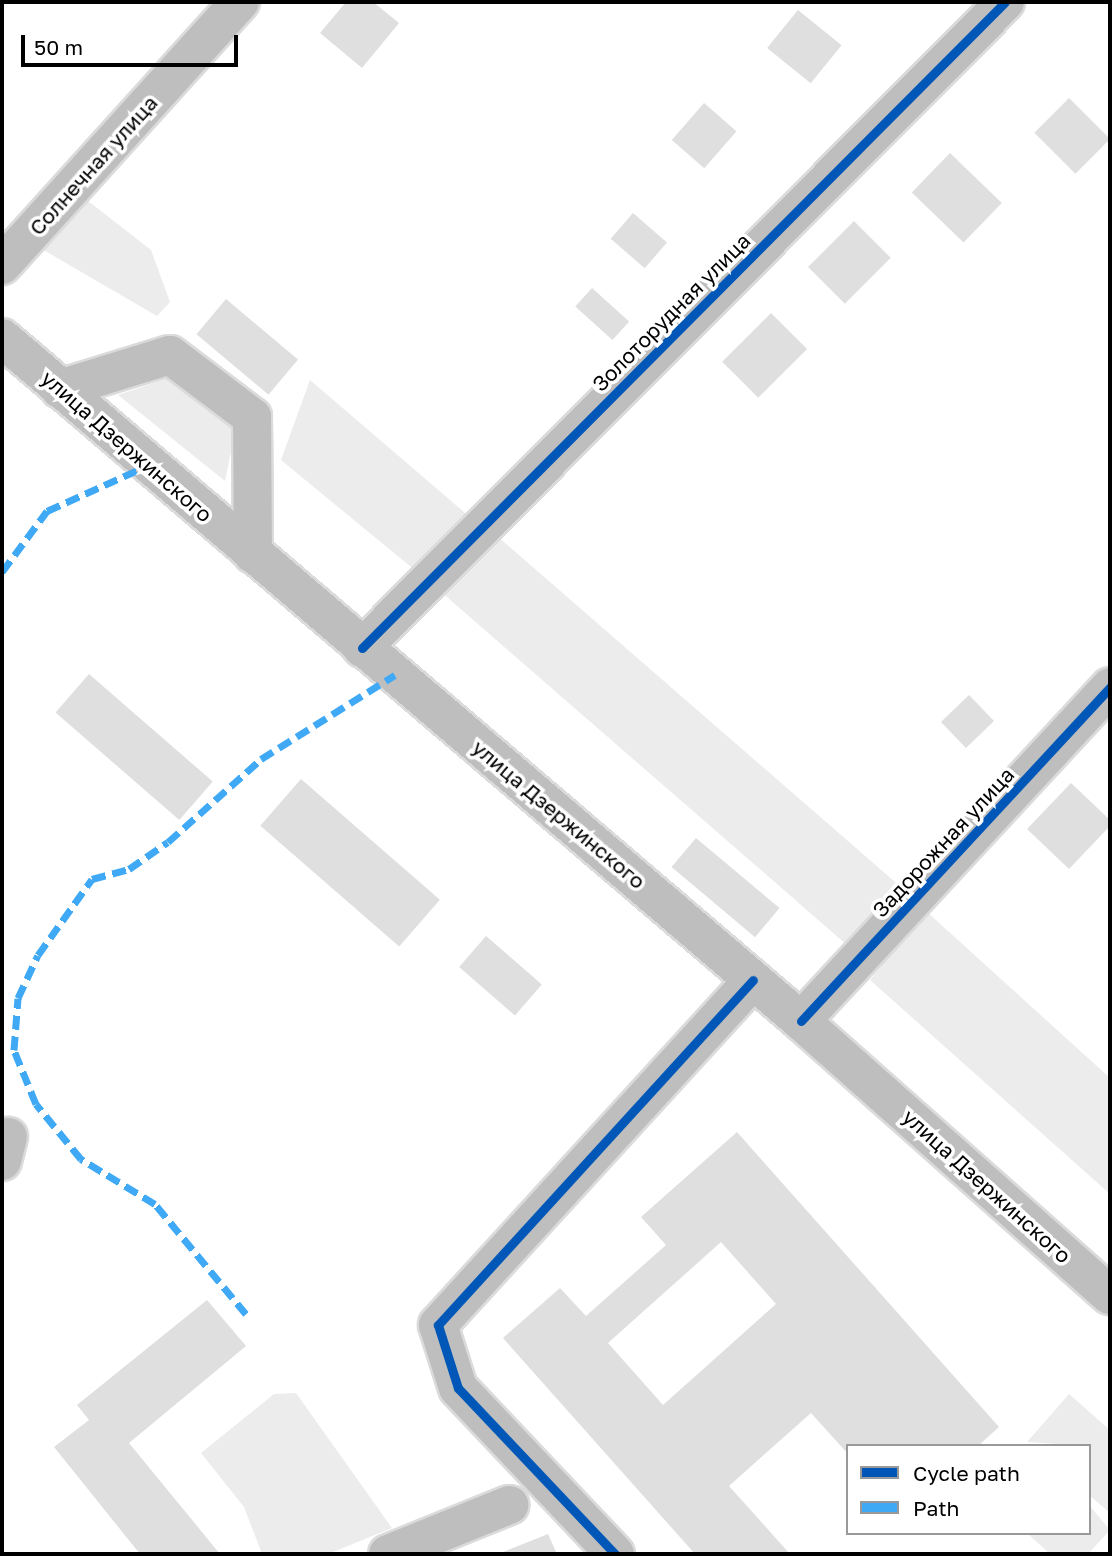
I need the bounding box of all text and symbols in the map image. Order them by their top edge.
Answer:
scale bar [24,21,242,65]
text: 50 m [34,34,83,60]
street label: Солнечная улица [24,90,162,240]
street label: Золоторудная улица [587,228,755,396]
street label: улица Дзержинского [37,365,217,527]
street label: улица Дзержинского [467,734,651,894]
street label: Задорожная улица [867,762,1019,922]
street label: улица Дзержинского [898,1104,1076,1268]
legend [846,1444,1091,1535]
text: Cycle path [913,1460,1020,1486]
text: Path [913,1495,960,1521]

